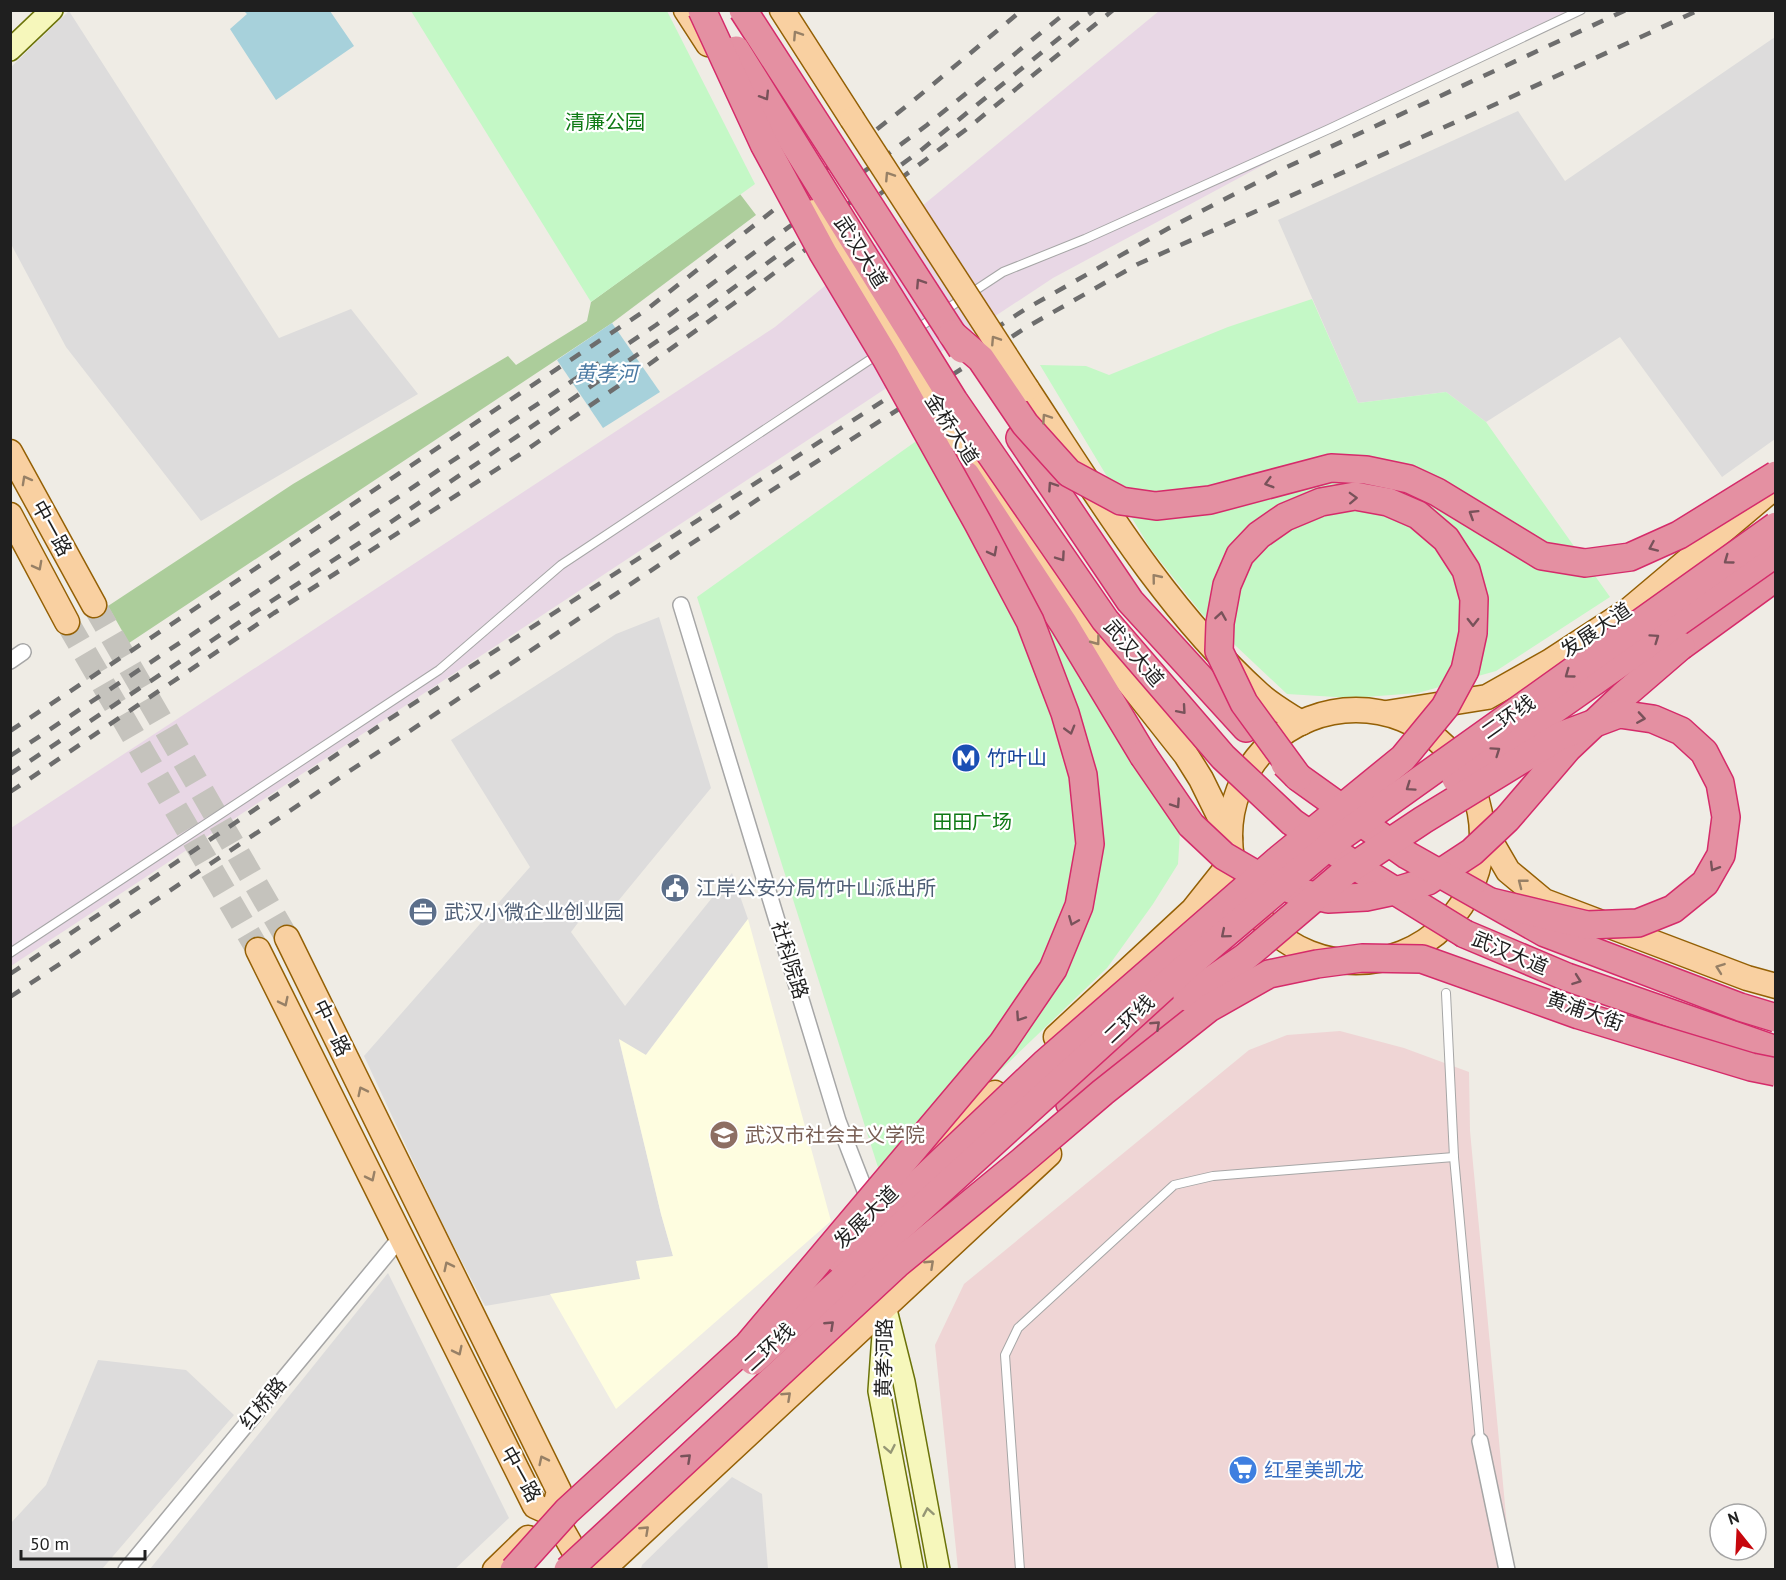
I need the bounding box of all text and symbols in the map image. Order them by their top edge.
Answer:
one-way arrow [793,30,804,41]
one-way arrow [757,90,769,100]
park label: 清廉公园 [565,109,645,135]
one-way arrow [885,172,896,183]
street label: 武汉大道 [829,211,893,293]
one-way arrow [916,279,927,290]
one-way arrow [991,336,1002,347]
water label: 黄孝河 [575,360,641,387]
street label: 金桥大道 [919,388,985,470]
one-way arrow [1042,413,1053,424]
one-way arrow [22,476,33,486]
one-way arrow [1264,476,1275,488]
one-way arrow [1049,482,1060,493]
one-way arrow [1348,492,1357,504]
street label: 中一路 [26,495,78,561]
one-way arrow [1469,510,1480,521]
one-way arrow [1648,540,1659,552]
one-way arrow [986,545,997,556]
one-way arrow [1054,550,1065,561]
one-way arrow [1723,553,1734,564]
one-way arrow [31,560,42,571]
one-way arrow [1153,574,1164,585]
street label: 发展大道 [1556,597,1636,663]
one-way arrow [1214,611,1227,621]
street label: 武汉大道 [1098,614,1170,692]
one-way arrow [1467,617,1480,626]
one-way arrow [1648,634,1659,645]
one-way arrow [1089,635,1100,646]
one-way arrow [1565,667,1576,678]
street label: 二环线 [1476,689,1540,745]
one-way arrow [1175,703,1186,714]
one-way arrow [1637,711,1646,723]
one-way arrow [1063,724,1075,735]
metro station icon: 竹叶山 [950,742,982,774]
place label: 竹叶山 [987,745,1047,771]
one-way arrow [1489,748,1500,759]
one-way arrow [1406,780,1417,791]
one-way arrow [1169,797,1180,808]
park label: 田田广场 [932,809,1012,835]
one-way arrow [1710,861,1721,871]
public building icon: 江岸公安分局竹叶山派出所 [659,872,691,904]
place label: 江岸公安分局竹叶山派出所 [696,875,936,901]
one-way arrow [1518,880,1529,891]
office icon: 武汉小微企业创业园 [407,896,439,928]
place label: 武汉小微企业创业园 [444,899,624,925]
one-way arrow [1068,915,1080,926]
street label: 社科院路 [766,918,814,1002]
street label: 武汉大道 [1468,925,1552,981]
one-way arrow [1221,927,1232,938]
one-way arrow [1715,963,1726,975]
one-way arrow [1571,973,1582,986]
street label: 黄浦大街 [1543,986,1627,1036]
street label: 二环线 [1098,989,1160,1049]
street label: 中一路 [307,995,357,1061]
one-way arrow [276,996,288,1007]
one-way arrow [1017,1011,1028,1022]
one-way arrow [1150,1021,1160,1032]
one-way arrow [358,1086,370,1097]
school or university icon: 武汉市社会主义学院 [708,1119,740,1151]
place label: 武汉市社会主义学院 [745,1122,925,1148]
one-way arrow [363,1171,375,1182]
street label: 发展大道 [828,1180,904,1254]
one-way arrow [924,1260,934,1271]
one-way arrow [444,1261,456,1272]
street label: 二环线 [738,1317,800,1377]
street label: 黄孝河路 [870,1318,898,1398]
one-way arrow [823,1322,834,1333]
one-way arrow [450,1345,462,1356]
street label: 红桥路 [234,1372,292,1434]
one-way arrow [781,1392,791,1403]
street label: 中一路 [495,1441,547,1507]
one-way arrow [883,1444,896,1454]
one-way arrow [681,1454,691,1465]
supermarket icon: 红星美凯龙 [1227,1454,1259,1486]
one-way arrow [539,1455,551,1466]
place label: 红星美凯龙 [1264,1457,1364,1483]
north arrow [1708,1502,1768,1562]
one-way arrow [922,1507,935,1517]
text: N [1725,1507,1741,1529]
scale bar [21,1523,146,1561]
one-way arrow [638,1526,649,1537]
text: 50 m [30,1532,69,1555]

